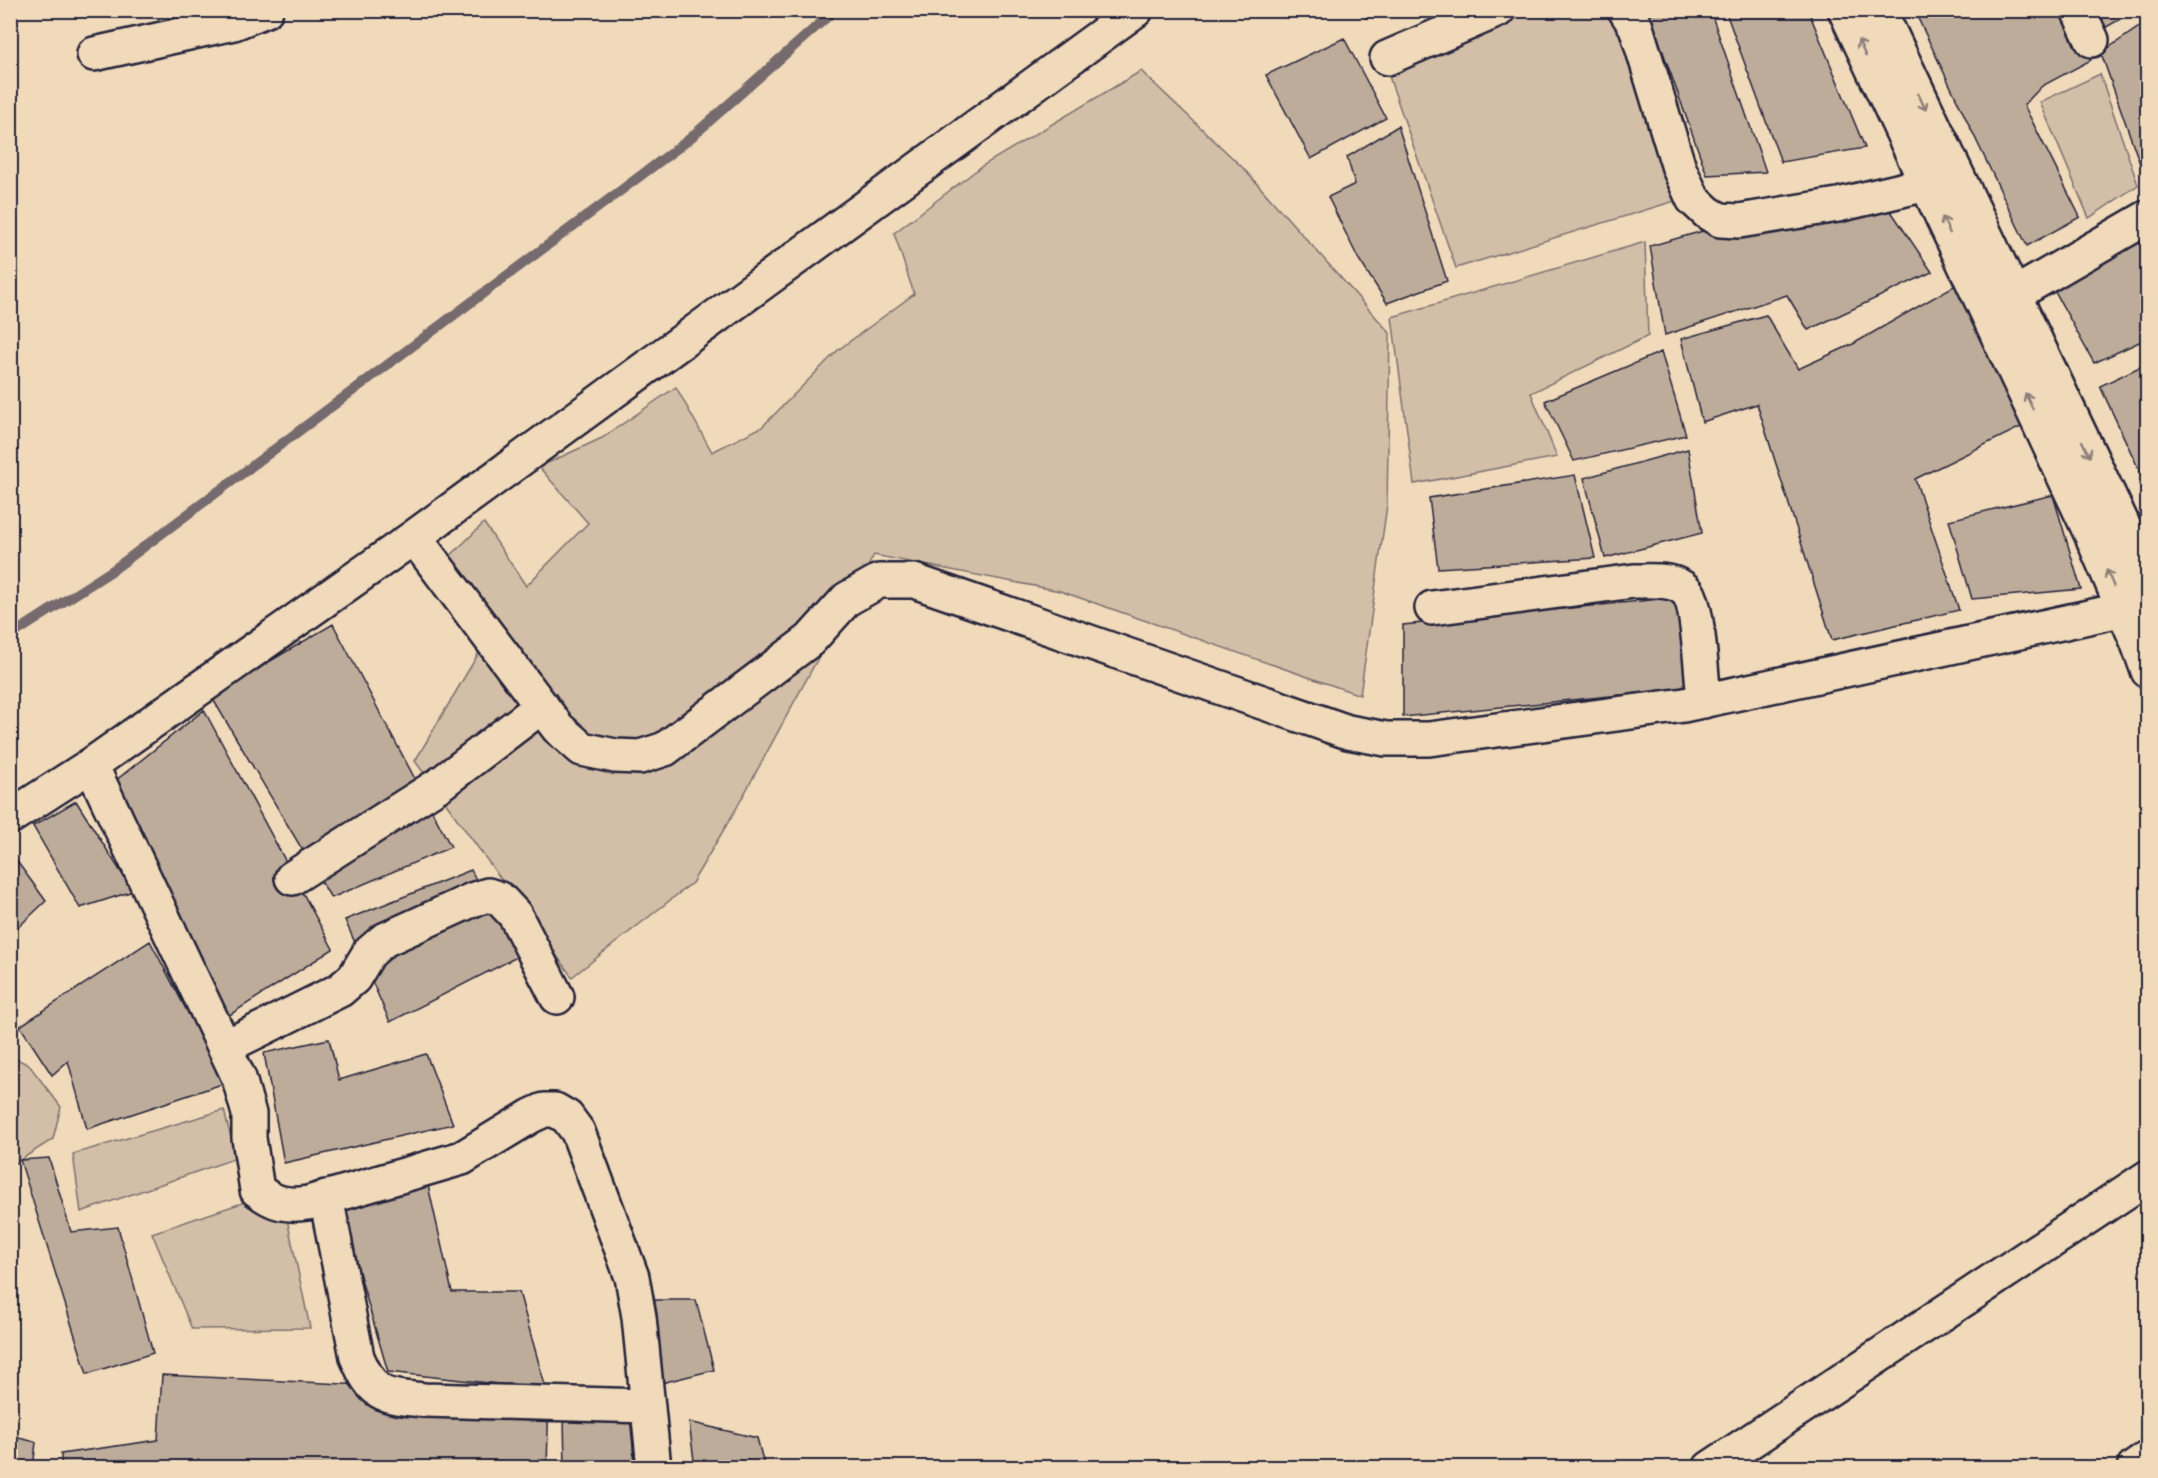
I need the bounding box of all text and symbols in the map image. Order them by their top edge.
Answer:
one-way arrow [1856,40,1868,58]
one-way arrow [1916,92,1928,110]
one-way arrow [1939,216,1951,234]
one-way arrow [2022,392,2034,410]
one-way arrow [2081,439,2093,457]
one-way arrow [2104,569,2115,588]

